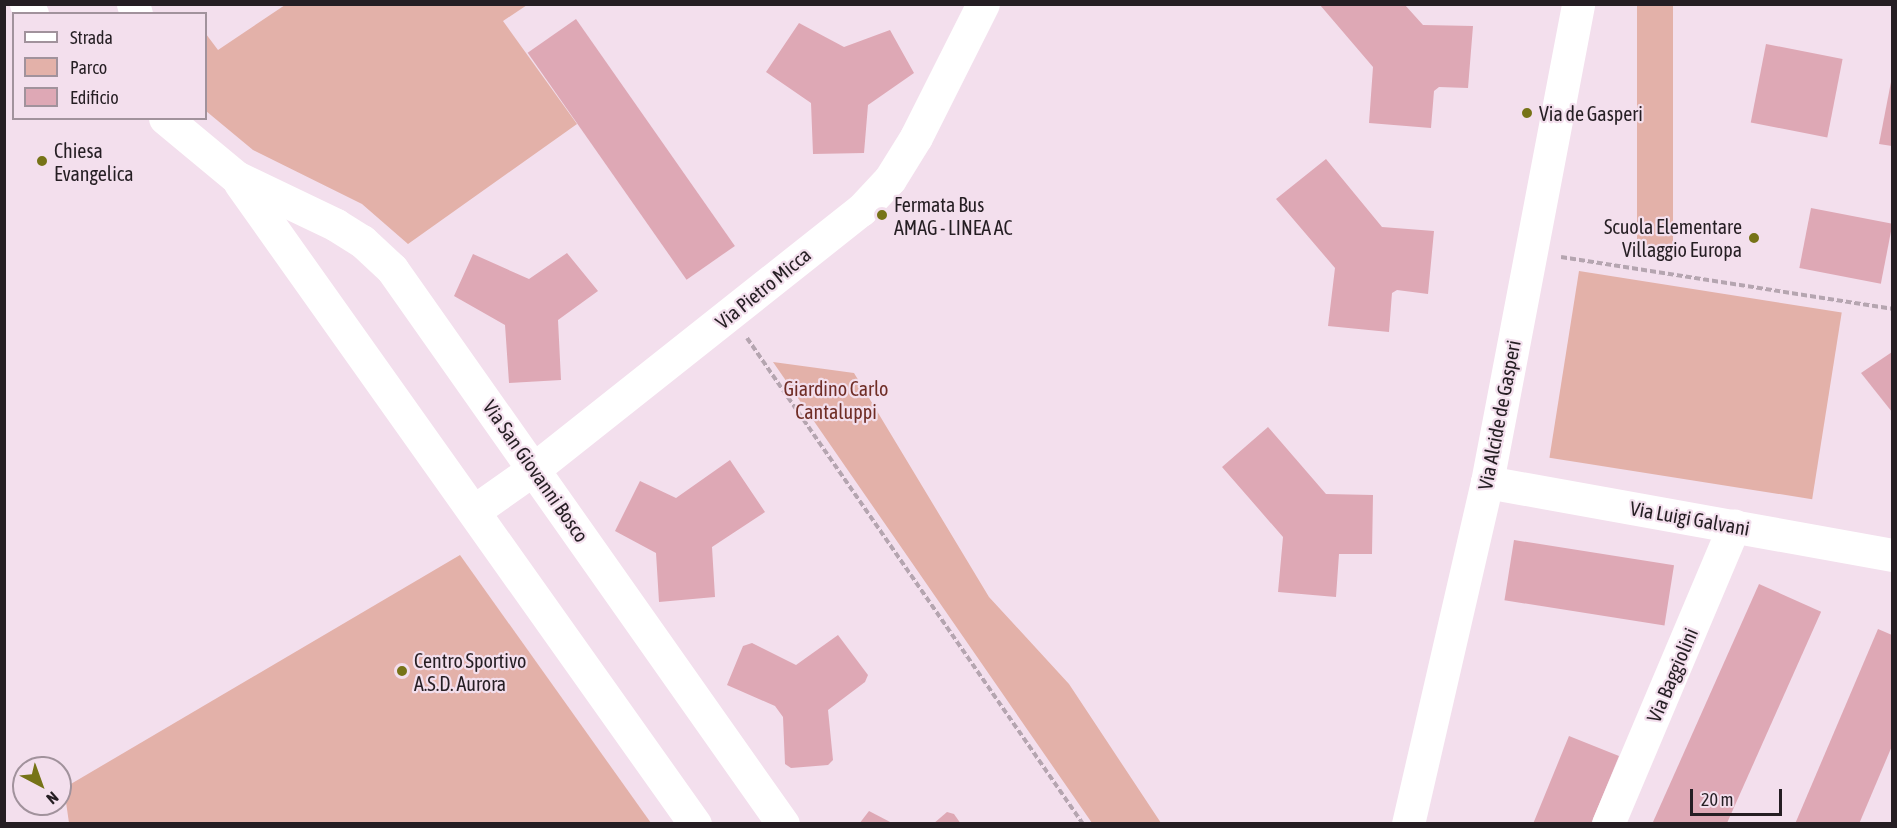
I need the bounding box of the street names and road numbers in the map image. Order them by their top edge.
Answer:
street label: Via Pietro Micca [711,242,815,334]
street label: Via Alcide de Gasperi [1473,338,1525,492]
street label: Via San Giovanni Bosco [478,395,594,547]
street label: Via Luigi Galvani [1628,496,1752,540]
street label: Via Baggiolini [1641,624,1703,726]

